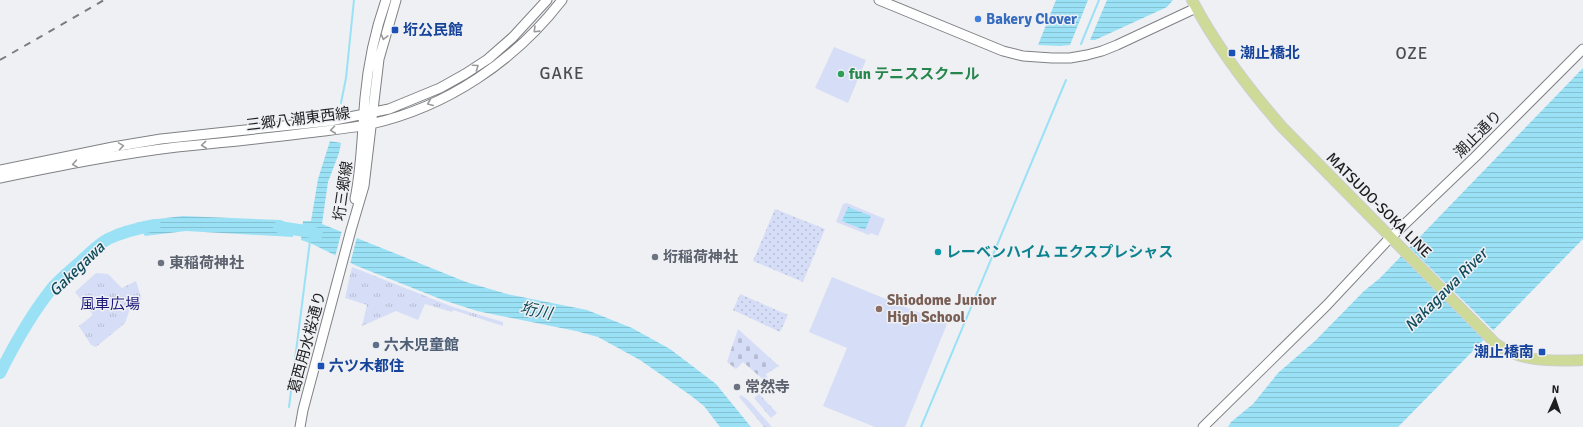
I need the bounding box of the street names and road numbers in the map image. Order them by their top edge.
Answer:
street label: 三郷八潮東西線 [245,104,351,134]
street label: 潮止通り [1450,106,1506,162]
street label: MATSUDO-SOKA LINE [1323,149,1435,261]
street label: 垳三郷線 [330,160,356,222]
street label: 葛西用水桜通り [285,289,329,395]

